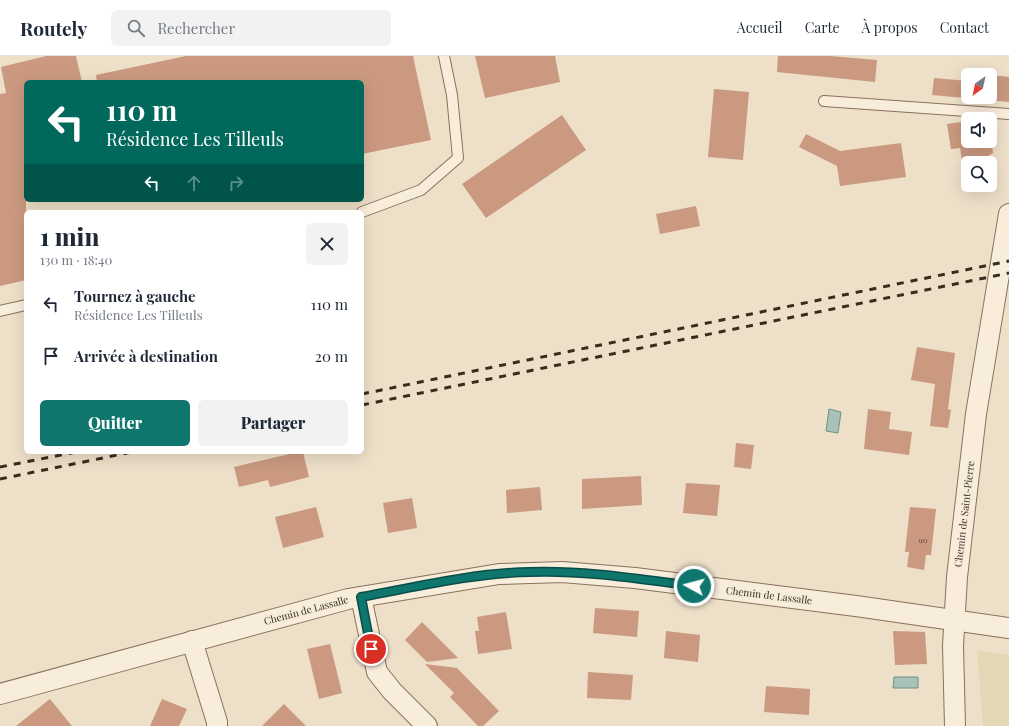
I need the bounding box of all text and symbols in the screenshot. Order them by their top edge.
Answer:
search box [111,10,391,46]
text: Routely [20,15,87,41]
icon: search [125,17,147,39]
text: Rechercher [157,18,235,38]
text: Accueil [737,18,783,37]
text: Carte [805,18,840,37]
text: À propos [862,18,918,37]
text: Contact [940,18,989,37]
north arrow [961,68,997,104]
map controls [961,68,997,192]
text: 110 m [106,91,177,128]
icon: left [40,96,92,148]
button: sound [961,112,997,148]
text: Résidence Les Tilleuls [106,127,284,151]
button: search [961,156,997,192]
icon: left [141,172,163,194]
icon: ahead [183,172,205,194]
icon: right [225,172,247,194]
text: 1 min [40,220,99,252]
button: close [306,223,348,265]
text: 130 m · 18:40 [40,251,112,268]
text: Tournez à gauche [74,286,196,306]
icon: left [40,293,62,315]
text: 110 m [311,294,348,314]
text: Résidence Les Tilleuls [74,306,202,323]
icon: arrive [40,345,62,367]
text: Arrivée à destination [74,346,218,366]
text: 20 m [315,346,348,366]
button: Quitter [40,400,190,446]
button: Partager [198,400,348,446]
street label: Chemin de Saint-Pierre [951,460,977,568]
house number: 90 [919,534,928,545]
position arrow [673,565,715,607]
street label: Chemin de Lassalle [725,583,813,607]
street label: Chemin de Lassalle [262,592,350,628]
pin [354,632,388,666]
icon: arrive [360,638,382,660]

